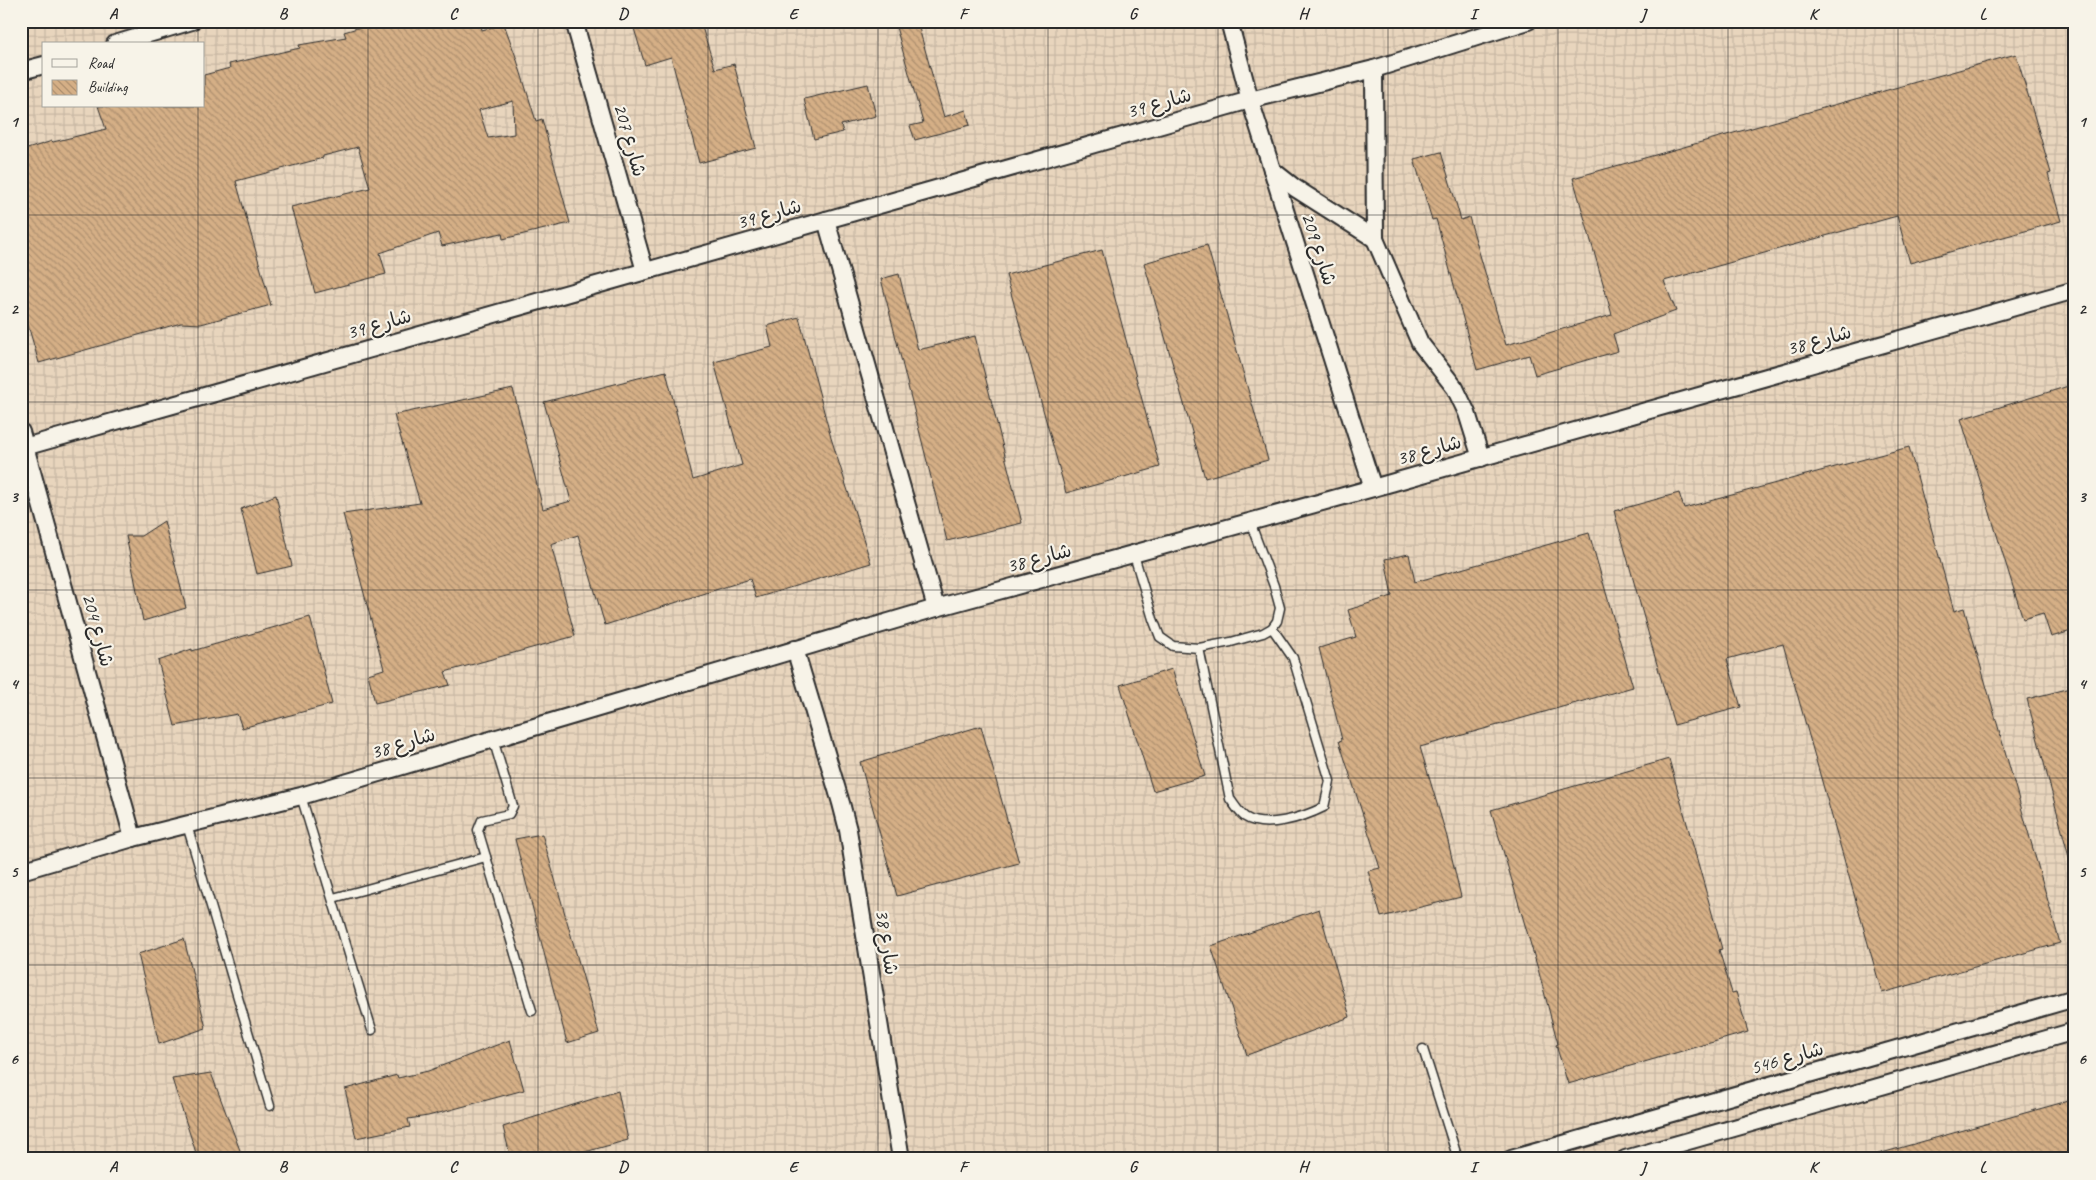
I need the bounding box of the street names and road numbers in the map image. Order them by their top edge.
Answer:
street label: شارع 39 [1124,82,1195,125]
street label: شارع 207 [607,100,652,180]
street label: شارع 39 [734,193,805,236]
street label: شارع 209 [1295,209,1342,289]
street label: شارع 39 [344,303,415,346]
street label: شارع 38 [1784,319,1855,362]
street label: شارع 38 [1394,429,1465,472]
street label: شارع 38 [1004,537,1074,580]
street label: شارع 204 [75,590,120,670]
street label: شارع 38 [368,721,439,766]
street label: شارع 38 [868,907,905,977]
street label: شارع 546 [1747,1036,1827,1081]

